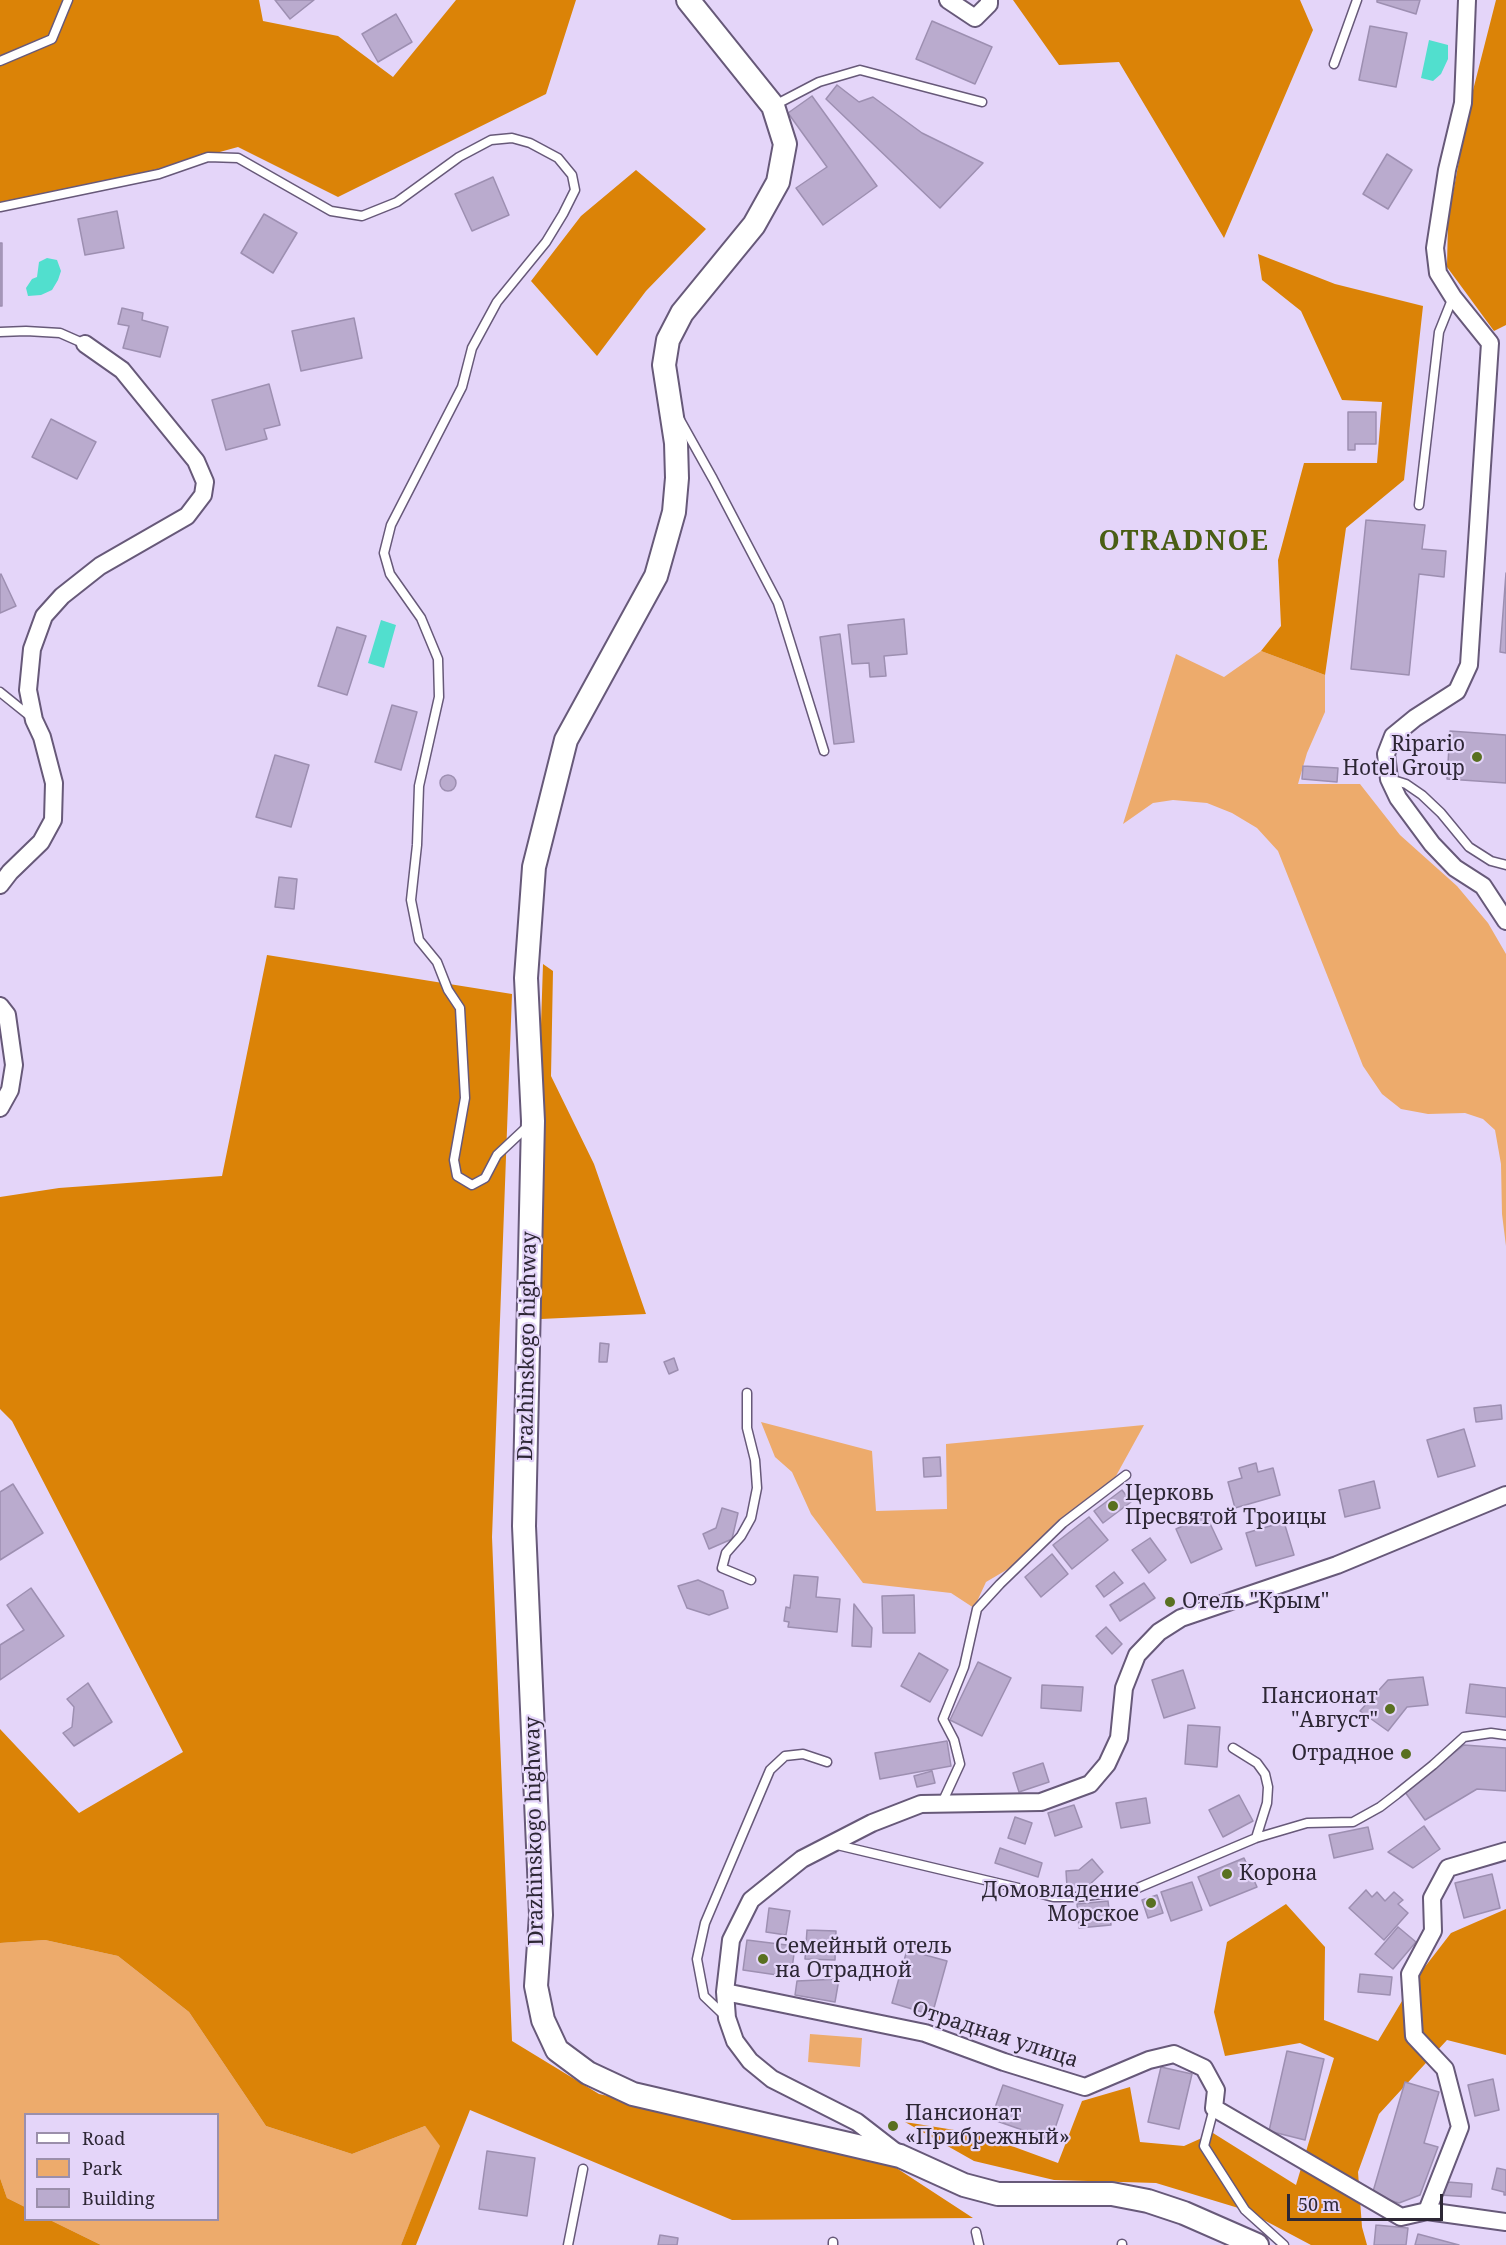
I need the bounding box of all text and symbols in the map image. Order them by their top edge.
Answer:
district label: OTRADNOE [1099,526,1269,558]
place label: Ripario Hotel Group [1342,732,1465,782]
marker: Ripario Hotel Group [1470,750,1484,764]
street label: Drazhinskogo highway [513,1231,543,1461]
place label: Церковь Пресвятой Троицы [1125,1481,1327,1531]
marker: Церковь Пресвятой Троицы [1106,1499,1120,1513]
place label: Отель "Крым" [1182,1589,1329,1615]
marker: Отель "Крым" [1163,1595,1177,1609]
place label: Пансионат "Август" [1262,1684,1378,1734]
marker: Пансионат "Август" [1383,1702,1397,1716]
street label: Drazhinskogo highway [520,1716,550,1946]
place label: Отрадное [1292,1741,1394,1767]
marker: Отрадное [1399,1747,1413,1761]
place label: Корона [1239,1861,1317,1887]
marker: Корона [1220,1867,1234,1881]
place label: Домовладение Морское [982,1878,1139,1928]
marker: Домовладение Морское [1144,1896,1158,1910]
place label: Семейный отель на Отрадной [775,1934,951,1984]
marker: Семейный отель на Отрадной [756,1952,770,1966]
street label: Отрадная улица [909,1996,1081,2074]
place label: Пансионат «Прибрежный» [905,2101,1070,2151]
legend [24,2113,219,2221]
marker: Пансионат «Прибрежный» [886,2119,900,2133]
text: Road [82,2126,125,2150]
text: Park [82,2156,122,2180]
scale bar [1290,2182,1446,2220]
text: Building [82,2186,155,2210]
text: 50 m [1298,2192,1340,2216]

